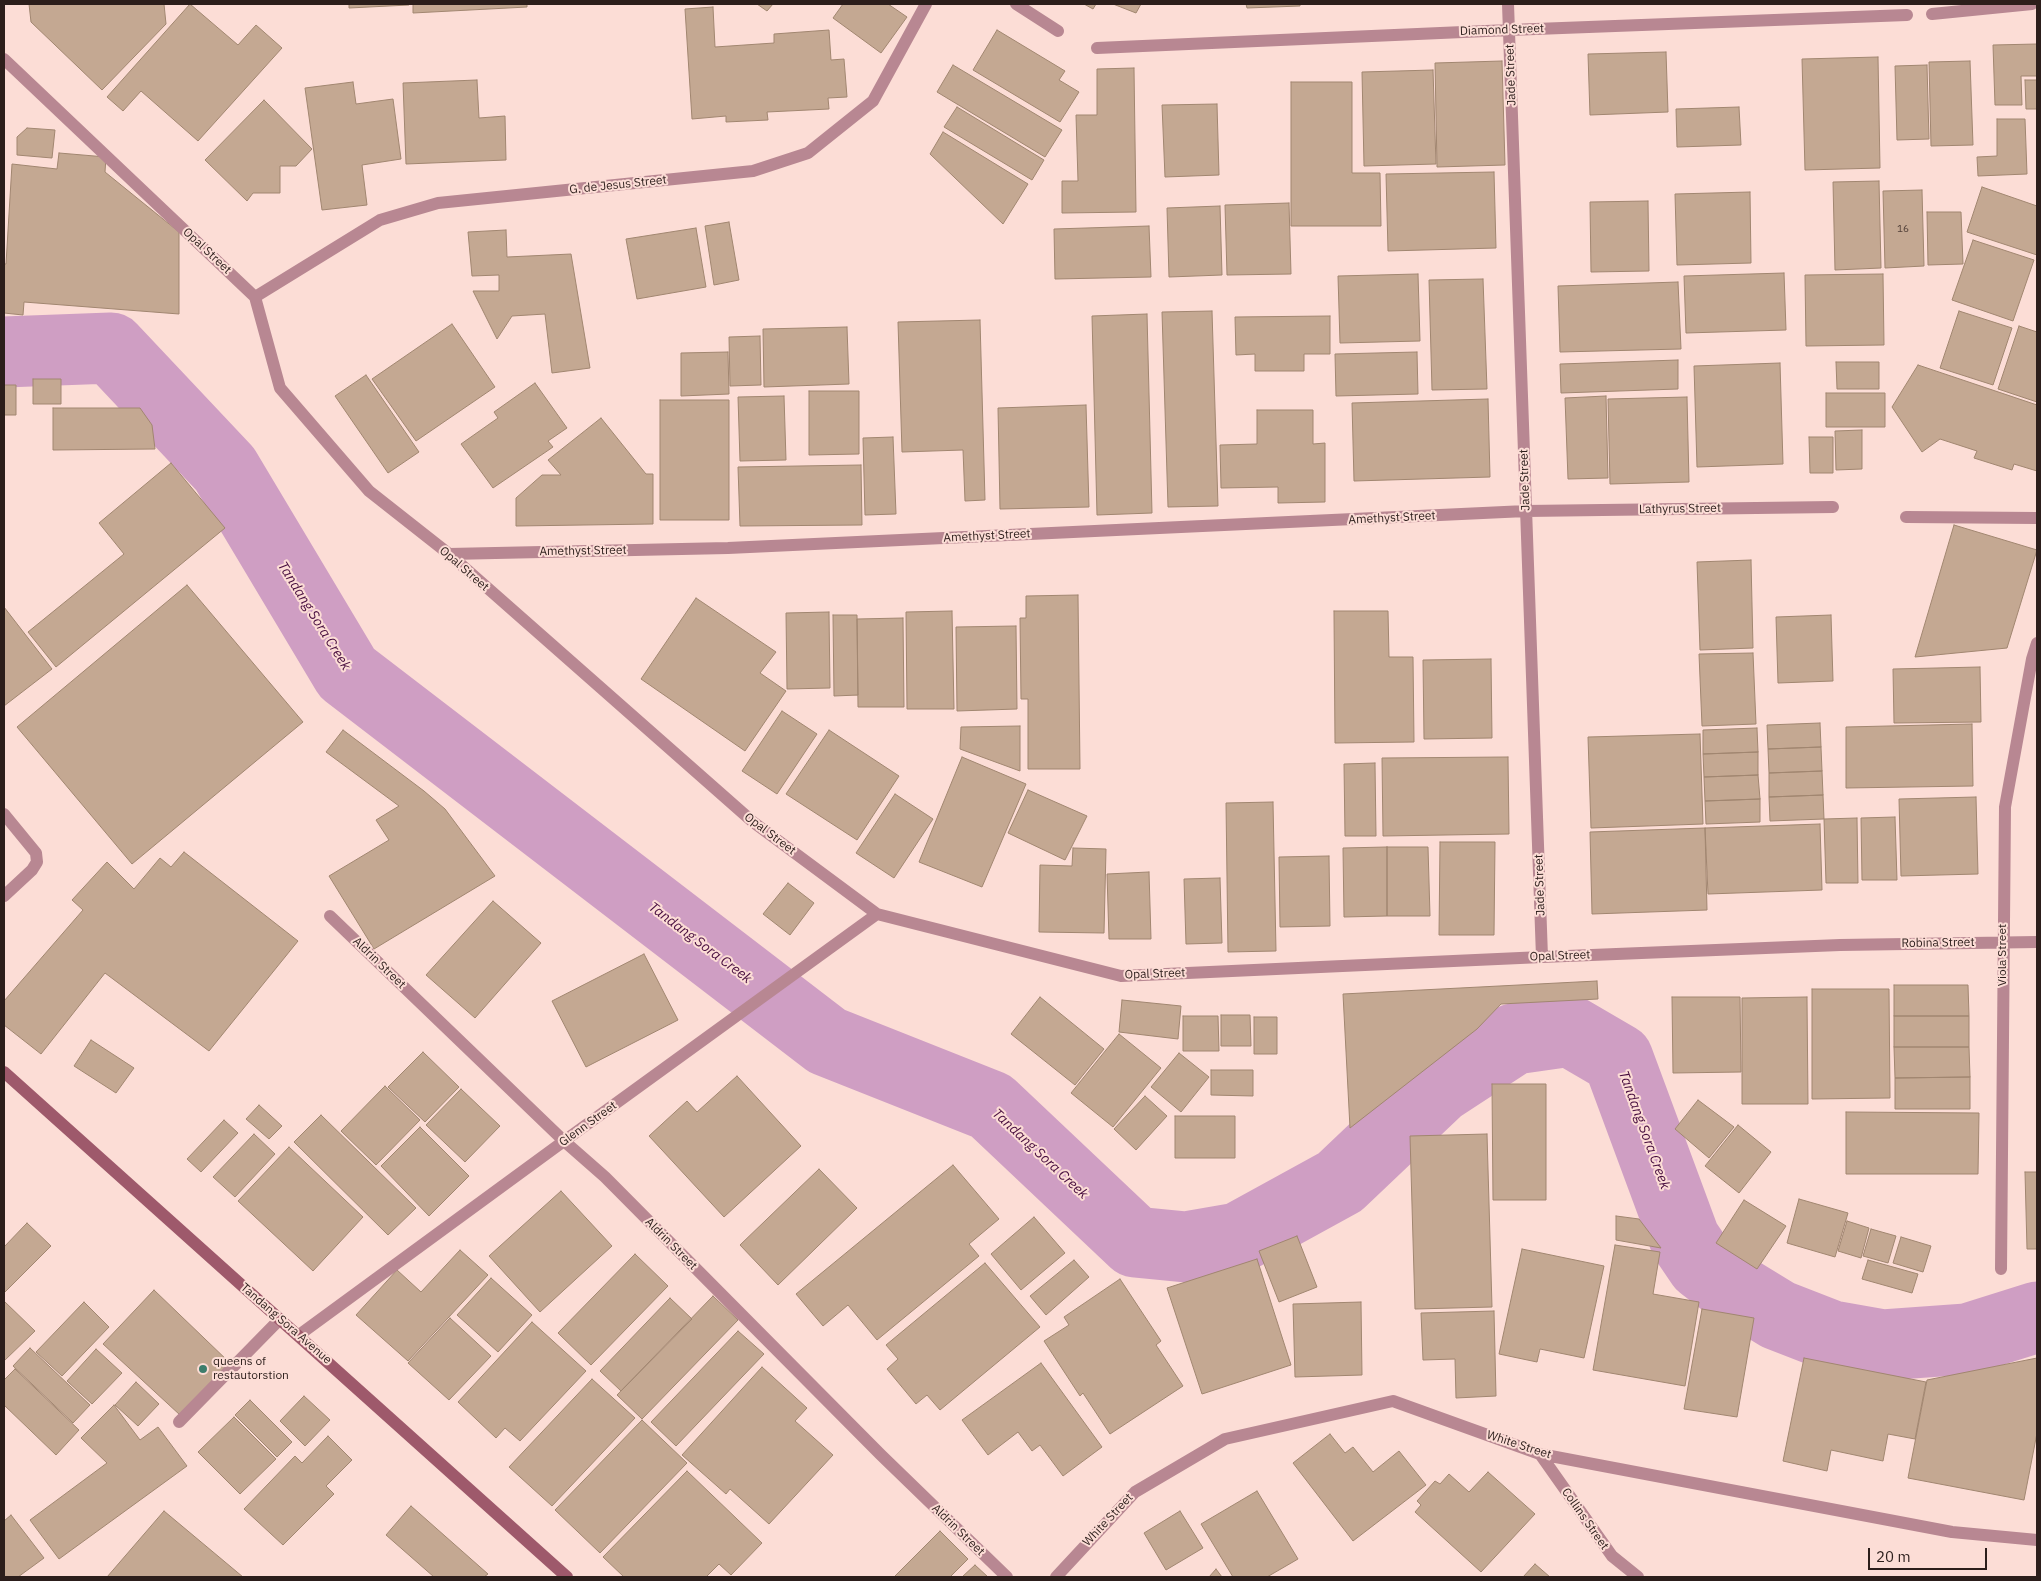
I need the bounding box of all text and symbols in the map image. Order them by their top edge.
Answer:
street label: Diamond Street [1460,21,1544,39]
street label: Jade Street [1503,44,1519,106]
street label: G. de Jesus Street [569,173,667,197]
house number: 16 [1897,223,1909,235]
street label: Opal Street [180,225,234,277]
street label: Jade Street [1517,449,1533,511]
street label: Lathyrus Street [1639,501,1721,517]
street label: Amethyst Street [1348,509,1436,527]
street label: Amethyst Street [943,527,1031,545]
street label: Amethyst Street [539,543,627,559]
street label: Opal Street [436,544,492,594]
water label: Tandang Sora Creek [274,559,354,673]
street label: Opal Street [741,810,799,858]
street label: Jade Street [1532,854,1548,916]
water label: Tandang Sora Creek [645,899,755,987]
street label: Viola Street [1996,924,2010,986]
street label: Aldrin Street [350,934,408,992]
street label: Robina Street [1901,935,1975,951]
street label: Opal Street [1529,948,1591,964]
street label: Opal Street [1124,966,1186,982]
water label: Tandang Sora Creek [1615,1068,1673,1192]
street label: Glenn Street [556,1098,620,1150]
water label: Tandang Sora Creek [989,1105,1091,1203]
street label: Aldrin Street [642,1215,700,1273]
street label: Tandang Sora Avenue [238,1281,334,1367]
place label: queens of restautorstion [213,1355,289,1383]
marker: queens of restautorstion [197,1363,209,1375]
street label: White Street [1485,1428,1553,1462]
street label: Collins Street [1558,1485,1612,1553]
street label: White Street [1080,1491,1136,1549]
street label: Aldrin Street [929,1501,987,1559]
scale bar [1871,1538,1990,1570]
text: 20 m [1876,1547,1911,1566]

